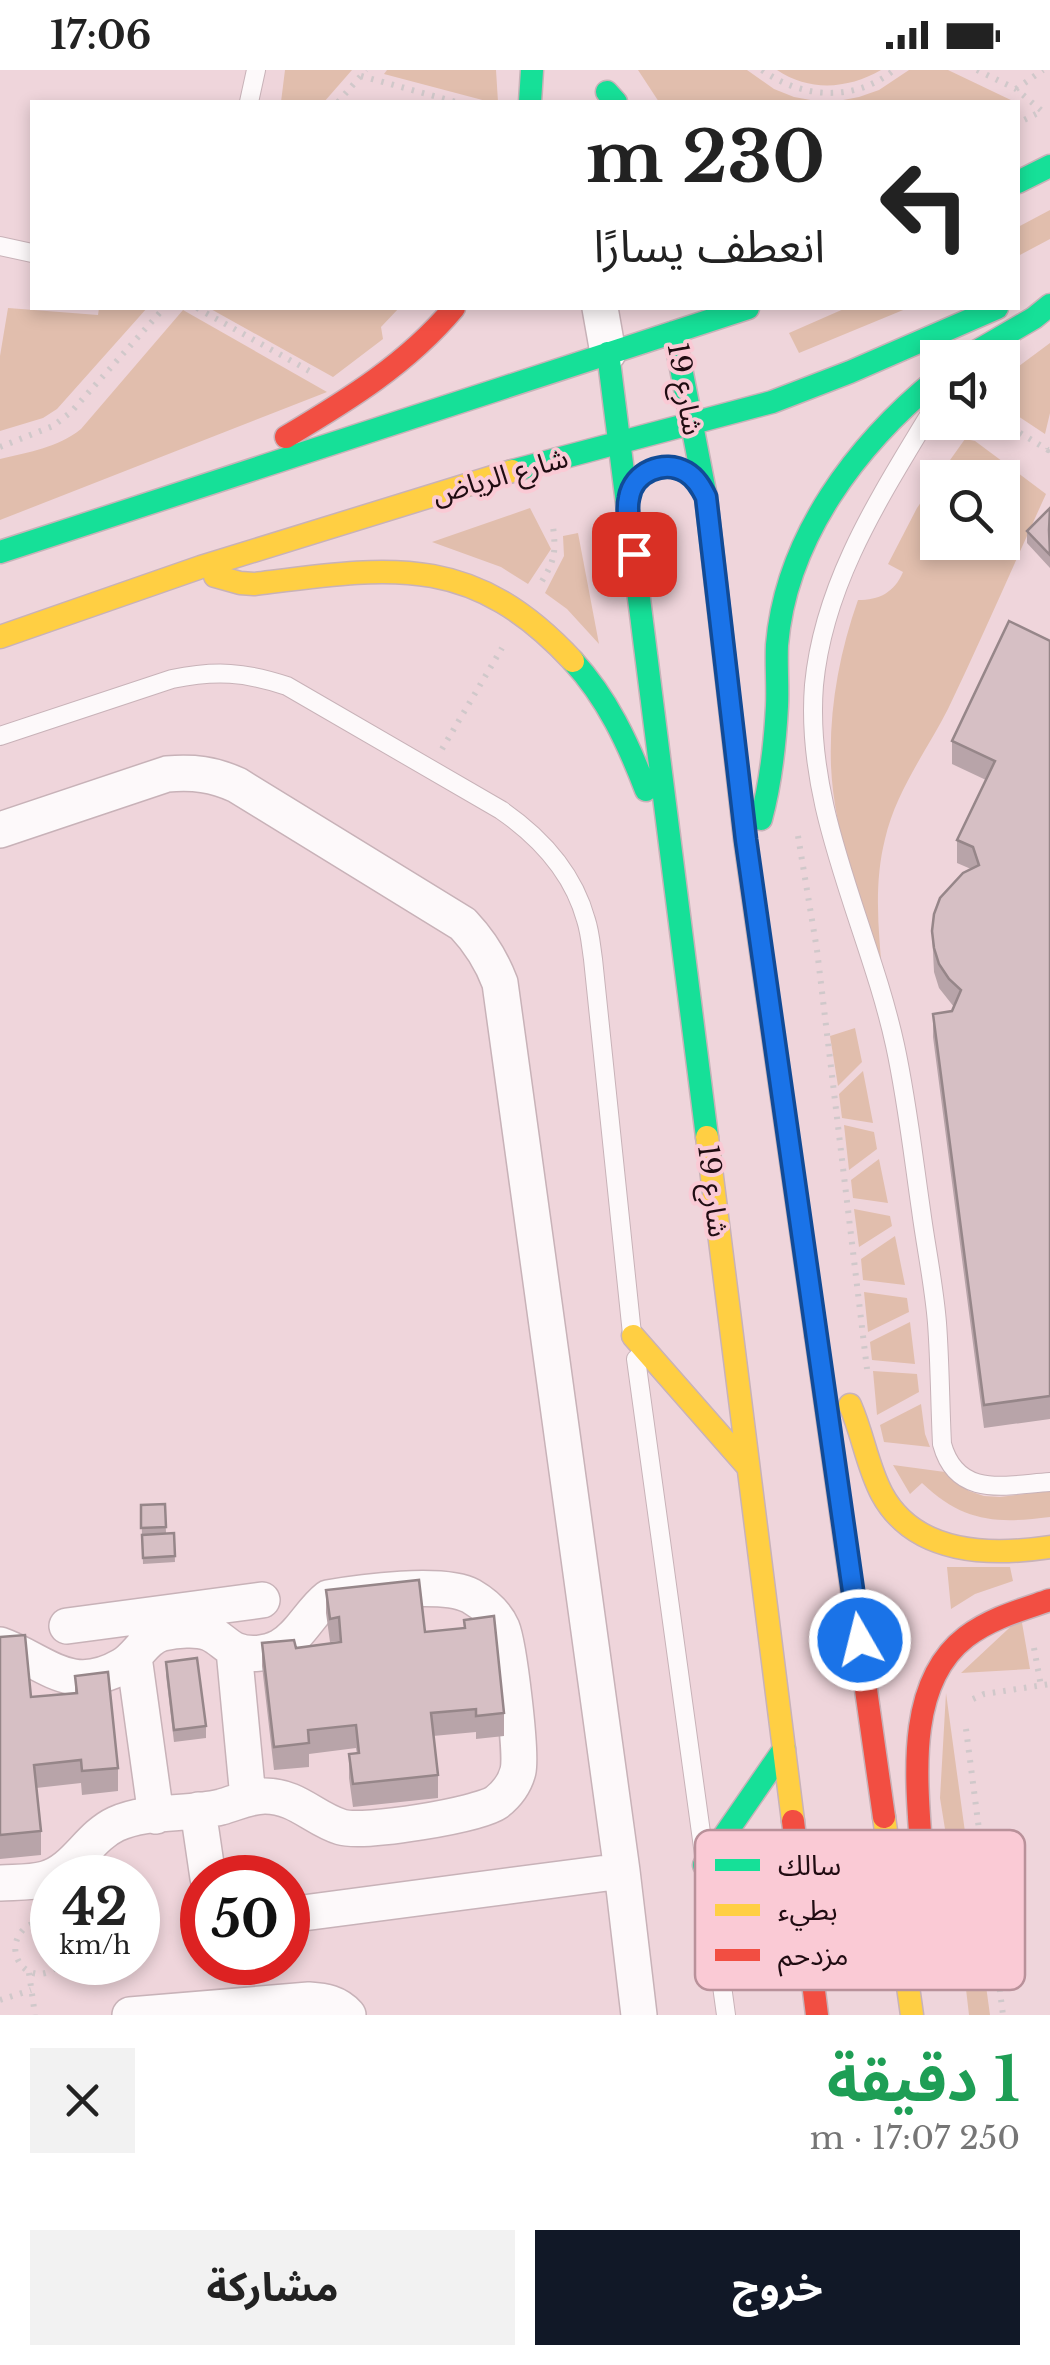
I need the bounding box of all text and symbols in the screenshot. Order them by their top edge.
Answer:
text: 17:06 [50,12,151,59]
text: 230 m [586,114,825,201]
icon: left [860,140,990,270]
text: انعطف يسارًا [594,218,825,274]
street label: شارع 19 [657,340,710,438]
map controls [920,340,1020,560]
button: sound [920,340,1020,440]
street label: شارع الرياض [428,440,573,515]
button: search [920,460,1020,560]
pin [592,512,677,597]
icon: arrive [607,527,662,582]
street label: شارع 19 [687,1143,736,1240]
position arrow [808,1588,912,1692]
legend [695,1830,1025,1990]
text: سالك [778,1848,841,1883]
speed limit sign: 50 [180,1855,310,1985]
text: 42 [62,1876,128,1939]
text: بطيء [778,1893,838,1931]
text: km/h [60,1930,130,1961]
text: مزدحم [778,1938,849,1977]
text: 1 دقيقة [827,2043,1020,2117]
button: close [30,2048,135,2153]
text: 250 m · 17:07 [810,2118,1020,2158]
button: مشاركة [30,2230,515,2345]
button: خروج [535,2230,1020,2345]

